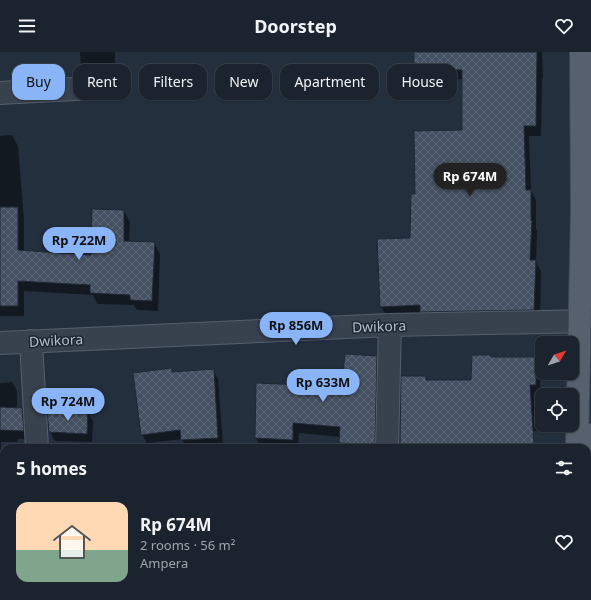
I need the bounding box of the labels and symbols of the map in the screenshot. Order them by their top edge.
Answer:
pin: Rp 674M [433,163,507,197]
pin: Rp 722M [42,227,116,261]
pin: Rp 856M [259,312,333,346]
street label: Dwikora [352,316,406,336]
street label: Dwikora [28,329,84,351]
north arrow [535,336,579,380]
pin: Rp 633M [286,369,360,403]
pin: Rp 724M [31,388,105,422]

